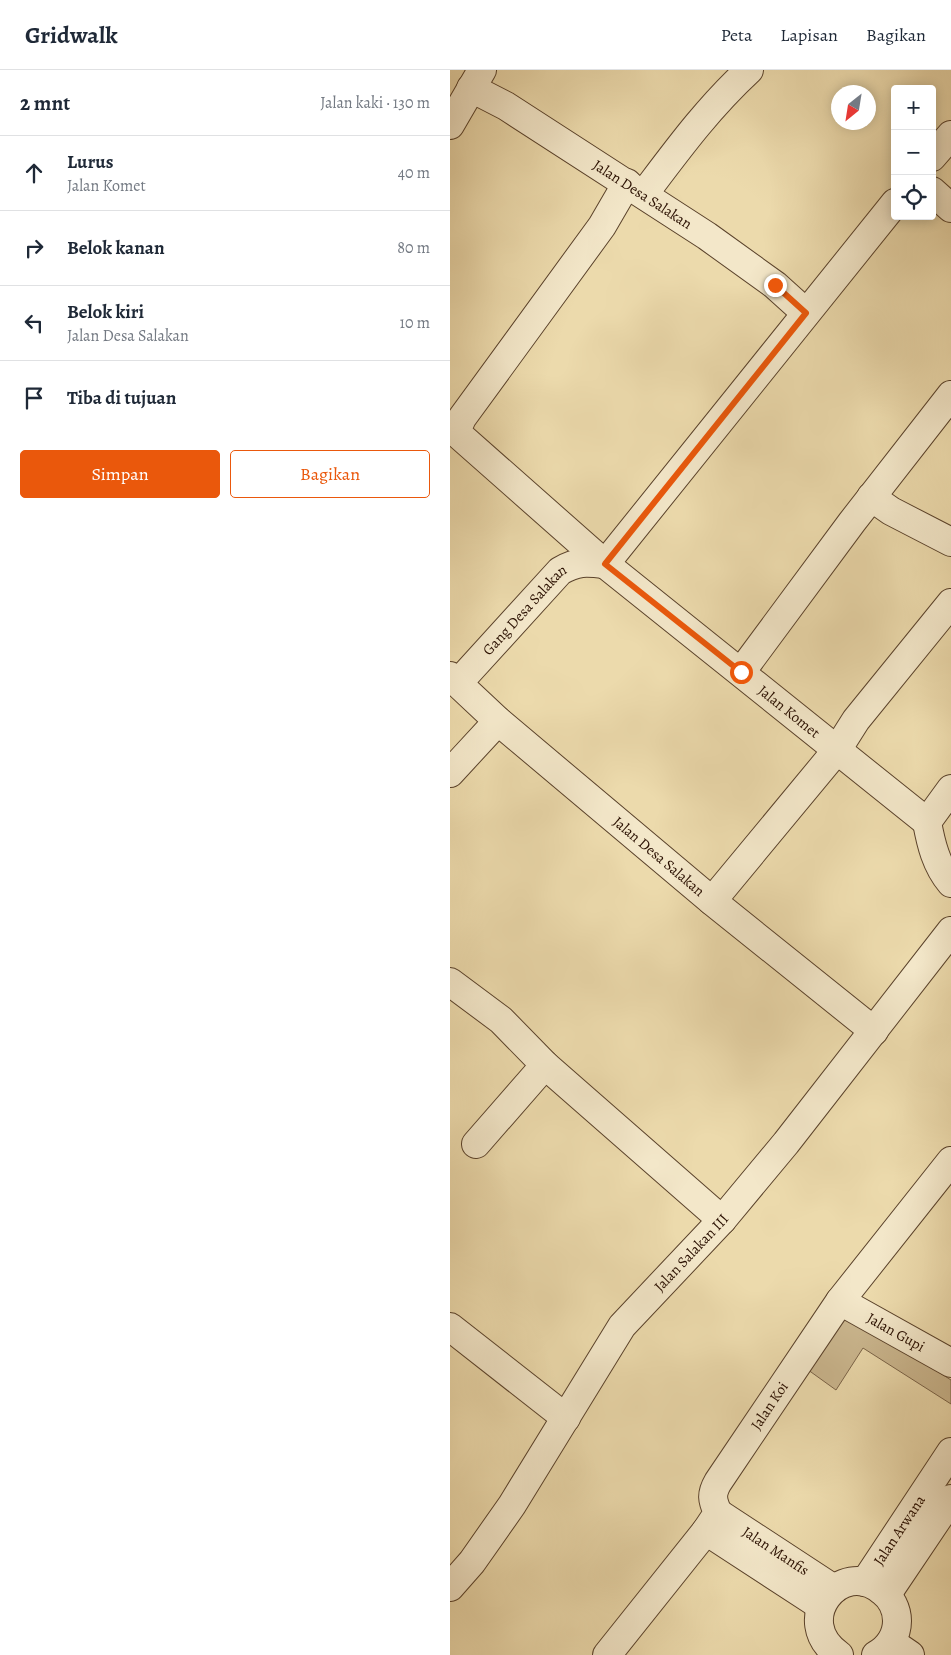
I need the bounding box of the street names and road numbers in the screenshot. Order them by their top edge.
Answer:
street label: Jalan Desa Salakan [589,155,696,234]
street label: Gang Desa Salakan [478,559,570,660]
street label: Jalan Komet [754,681,824,742]
street label: Jalan Desa Salakan [609,812,709,901]
street label: Jalan Salakan III [650,1209,733,1296]
street label: Jalan Gupi [863,1308,928,1356]
street label: Jalan Koi [746,1378,793,1434]
street label: Jalan Arwana [869,1491,930,1569]
street label: Jalan Manfis [738,1522,813,1580]

